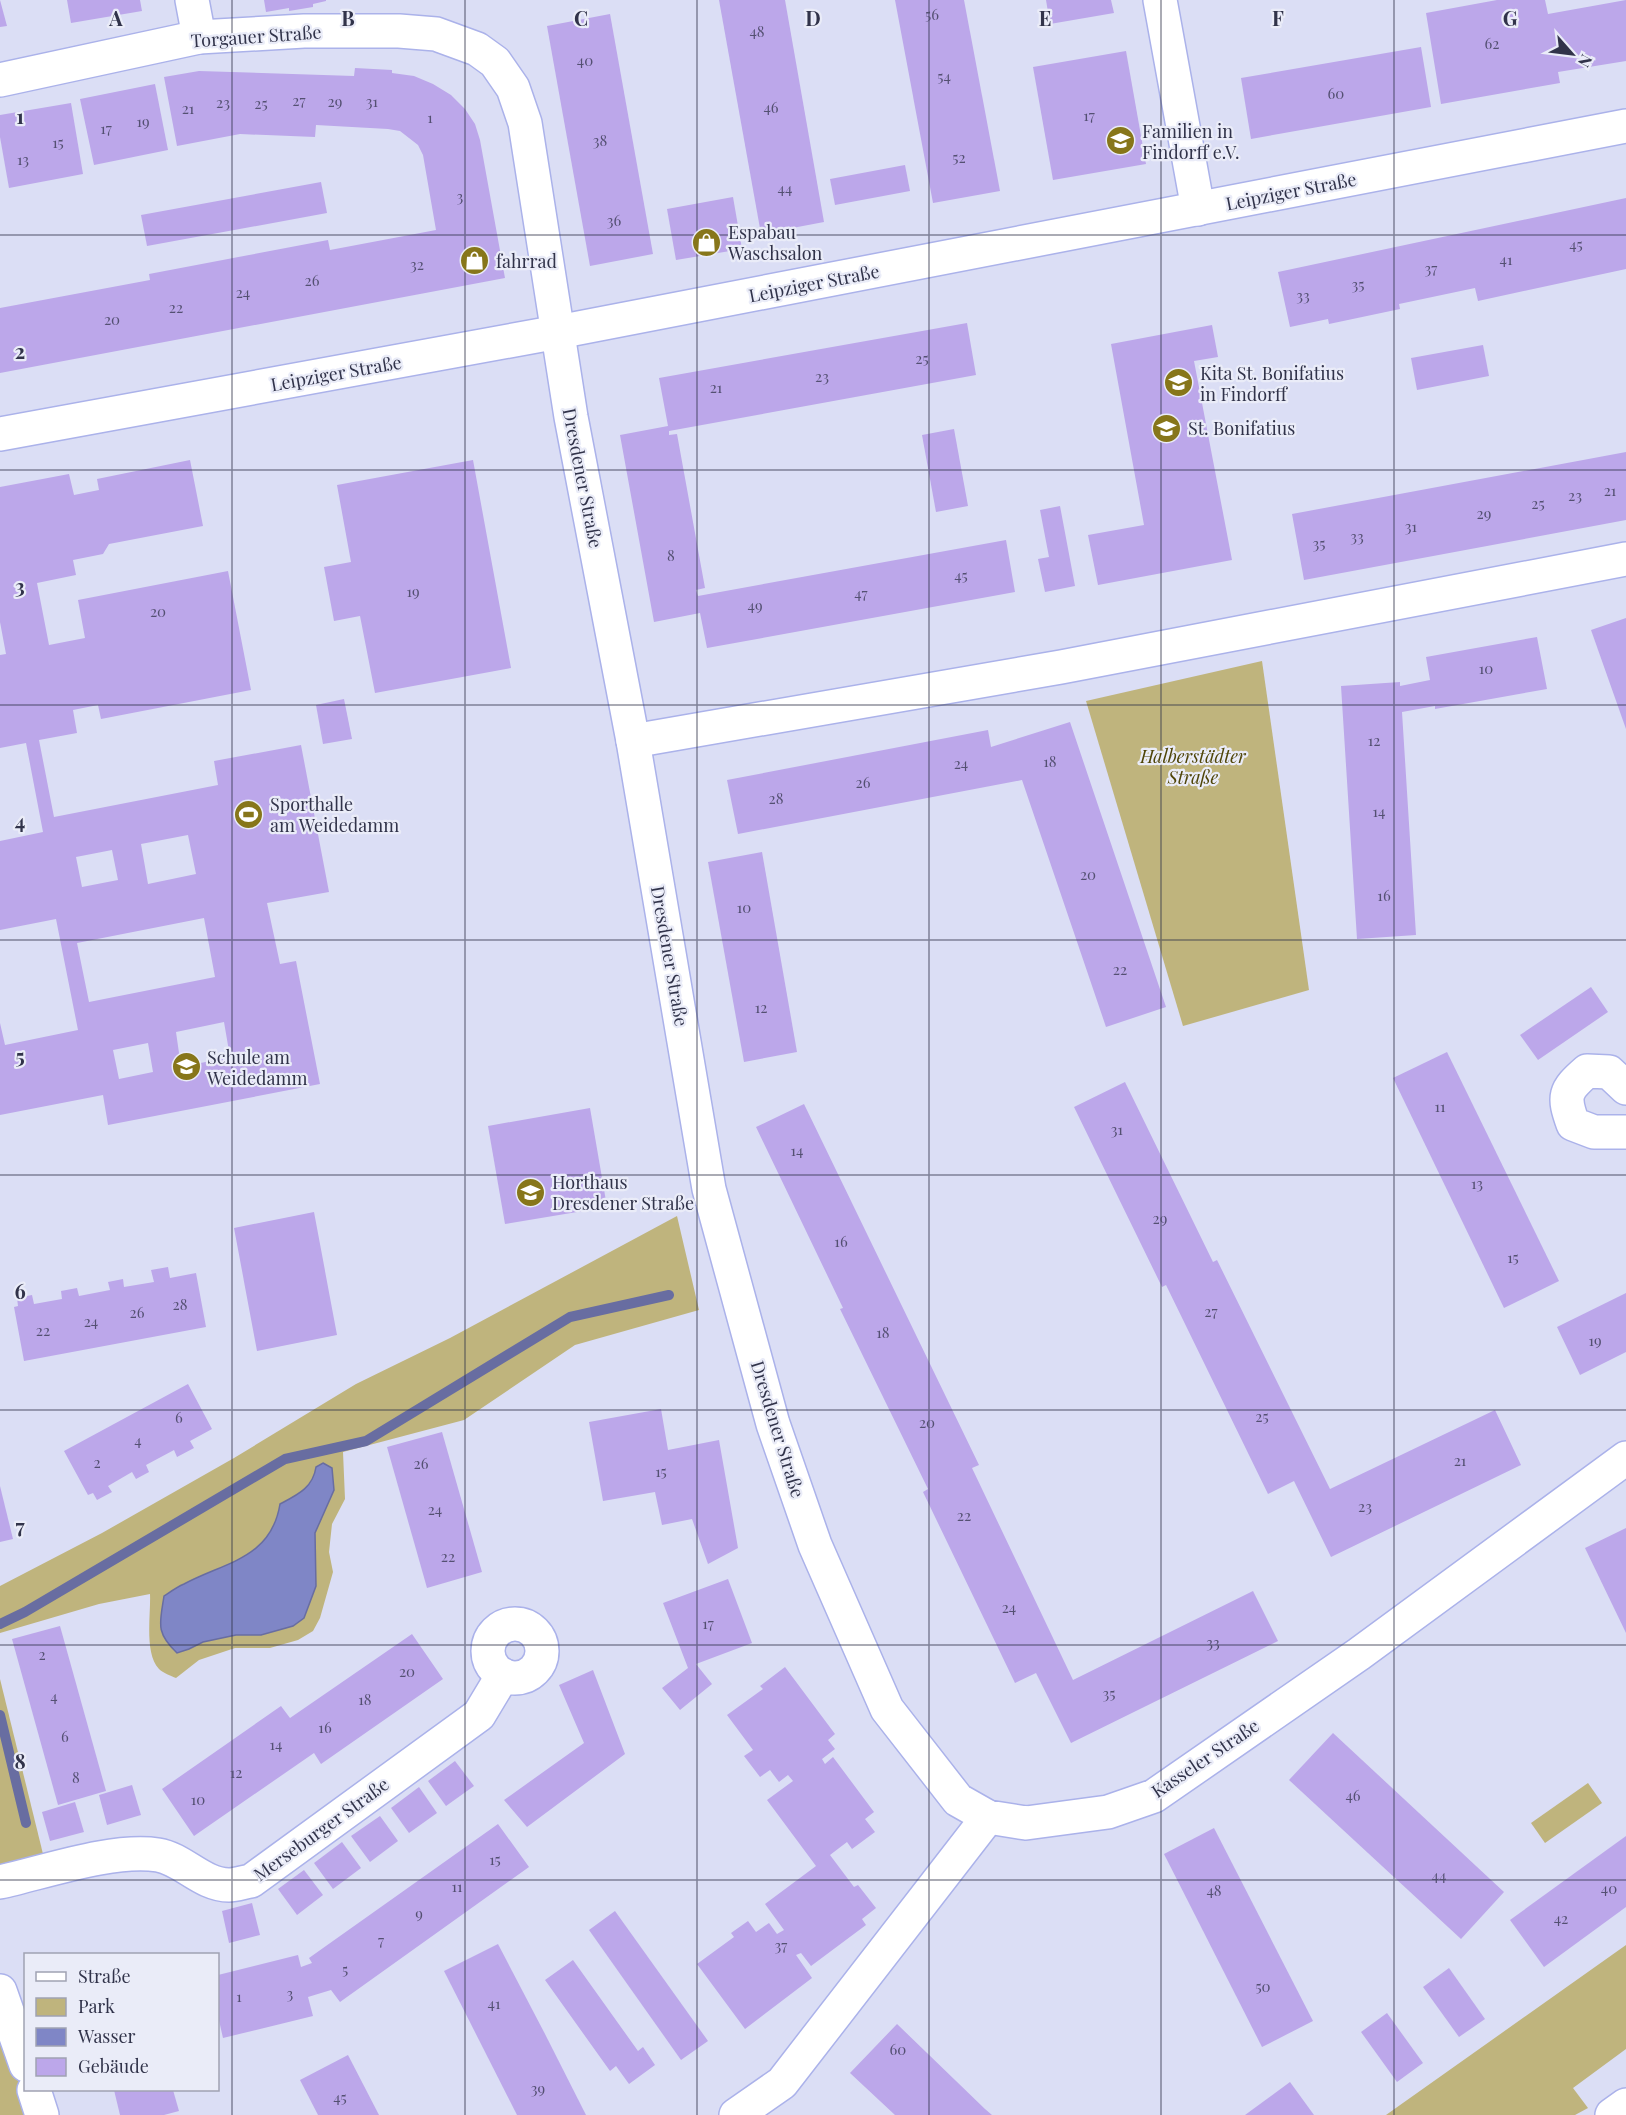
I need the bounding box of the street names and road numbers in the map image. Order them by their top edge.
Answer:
street label: Torgauer Straße [190,19,322,53]
street label: Leipziger Straße [1224,167,1358,215]
street label: Leipziger Straße [747,259,881,307]
street label: Leipziger Straße [269,350,403,396]
street label: Dresdener Straße [558,406,608,550]
street label: Dresdener Straße [646,884,694,1028]
street label: Dresdener Straße [746,1358,810,1500]
street label: Kasseler Straße [1147,1713,1263,1803]
street label: Merseburger Straße [249,1772,393,1886]

